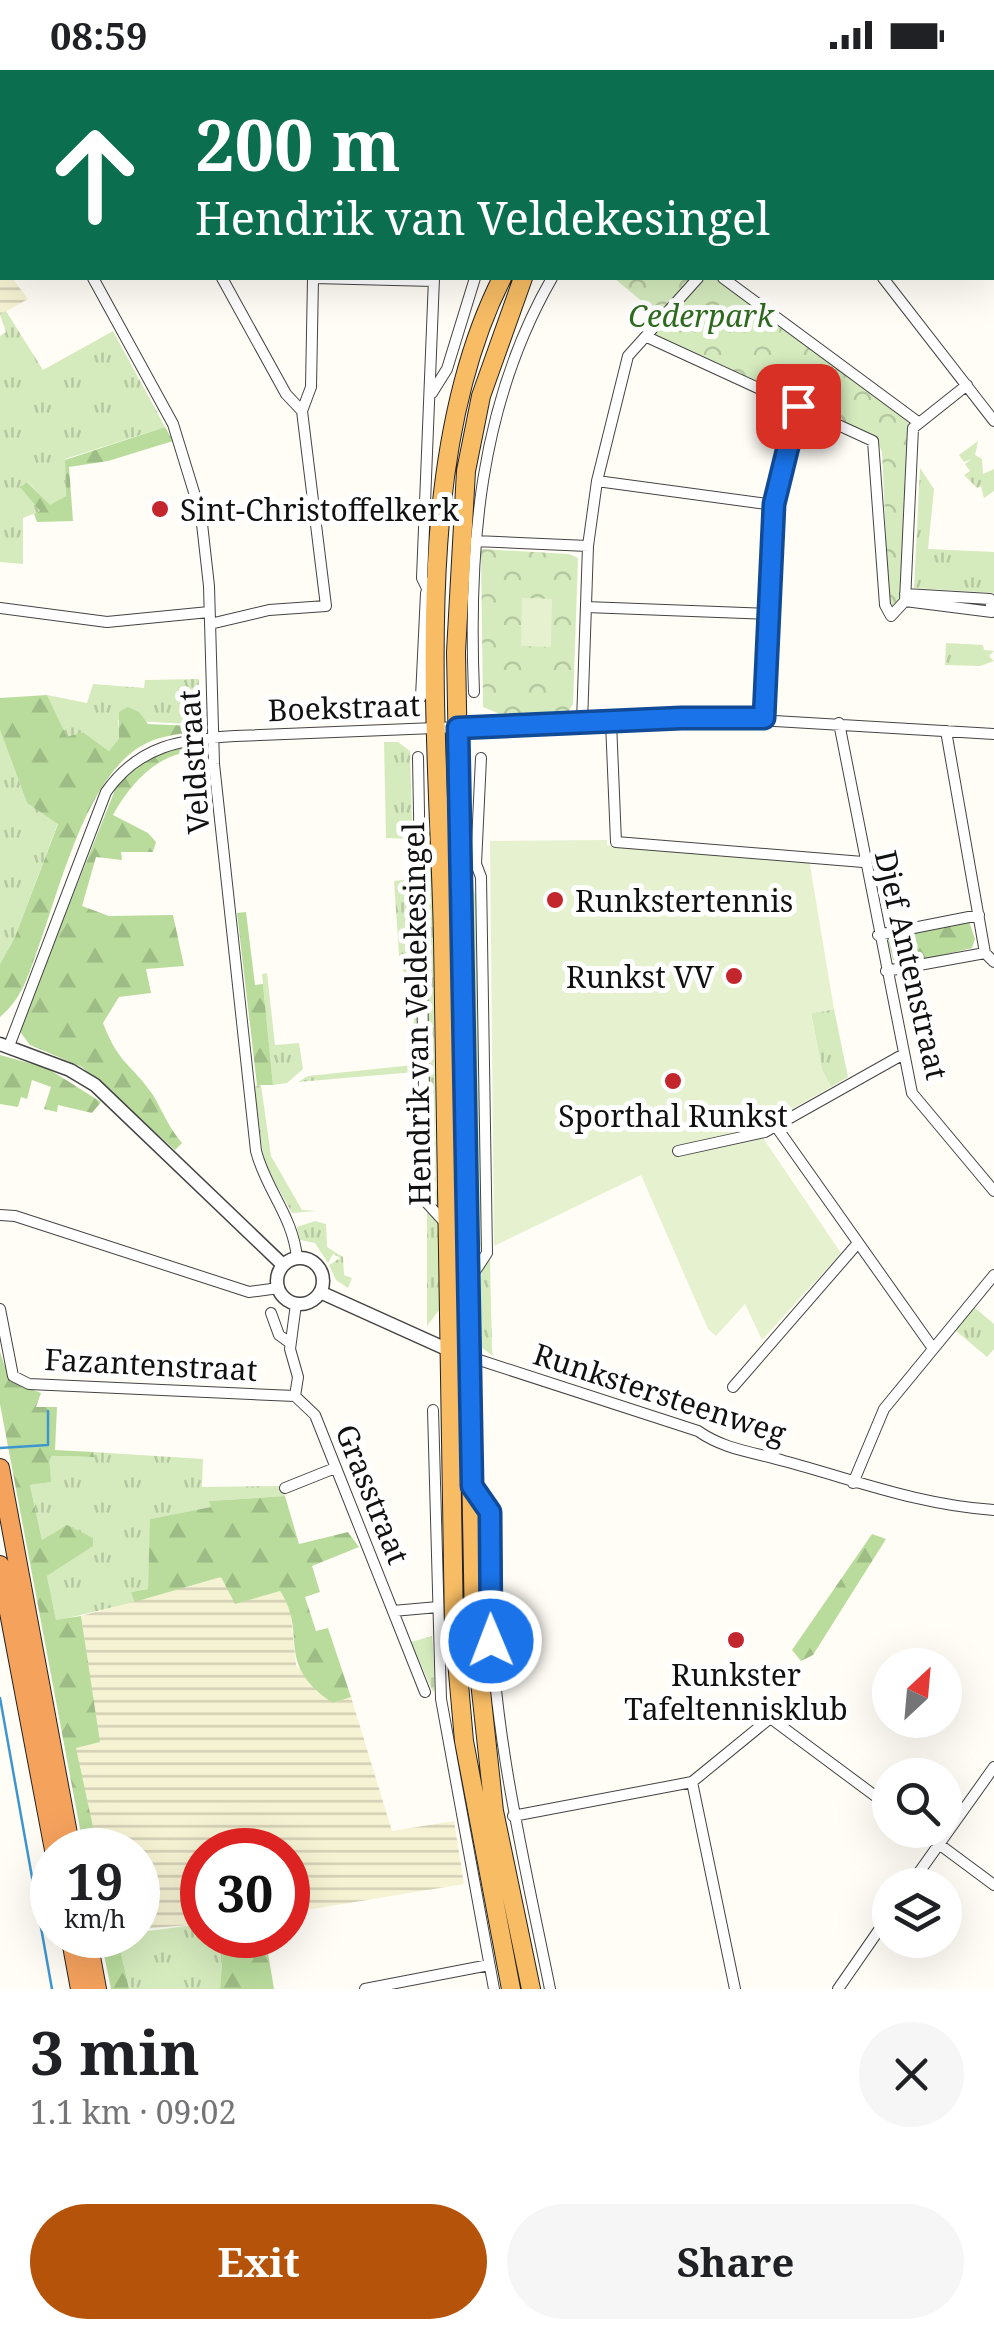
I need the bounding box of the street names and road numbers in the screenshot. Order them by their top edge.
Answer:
street label: Boekstraat [267,684,421,730]
street label: Veldstraat [168,689,218,835]
street label: Hendrik van Veldekesingel [392,822,440,1206]
street label: Djef Antenstraat [866,846,958,1084]
street label: Runkstersteenweg [528,1333,792,1453]
street label: Fazantenstraat [44,1338,258,1390]
street label: Grasstraat [326,1418,420,1570]

